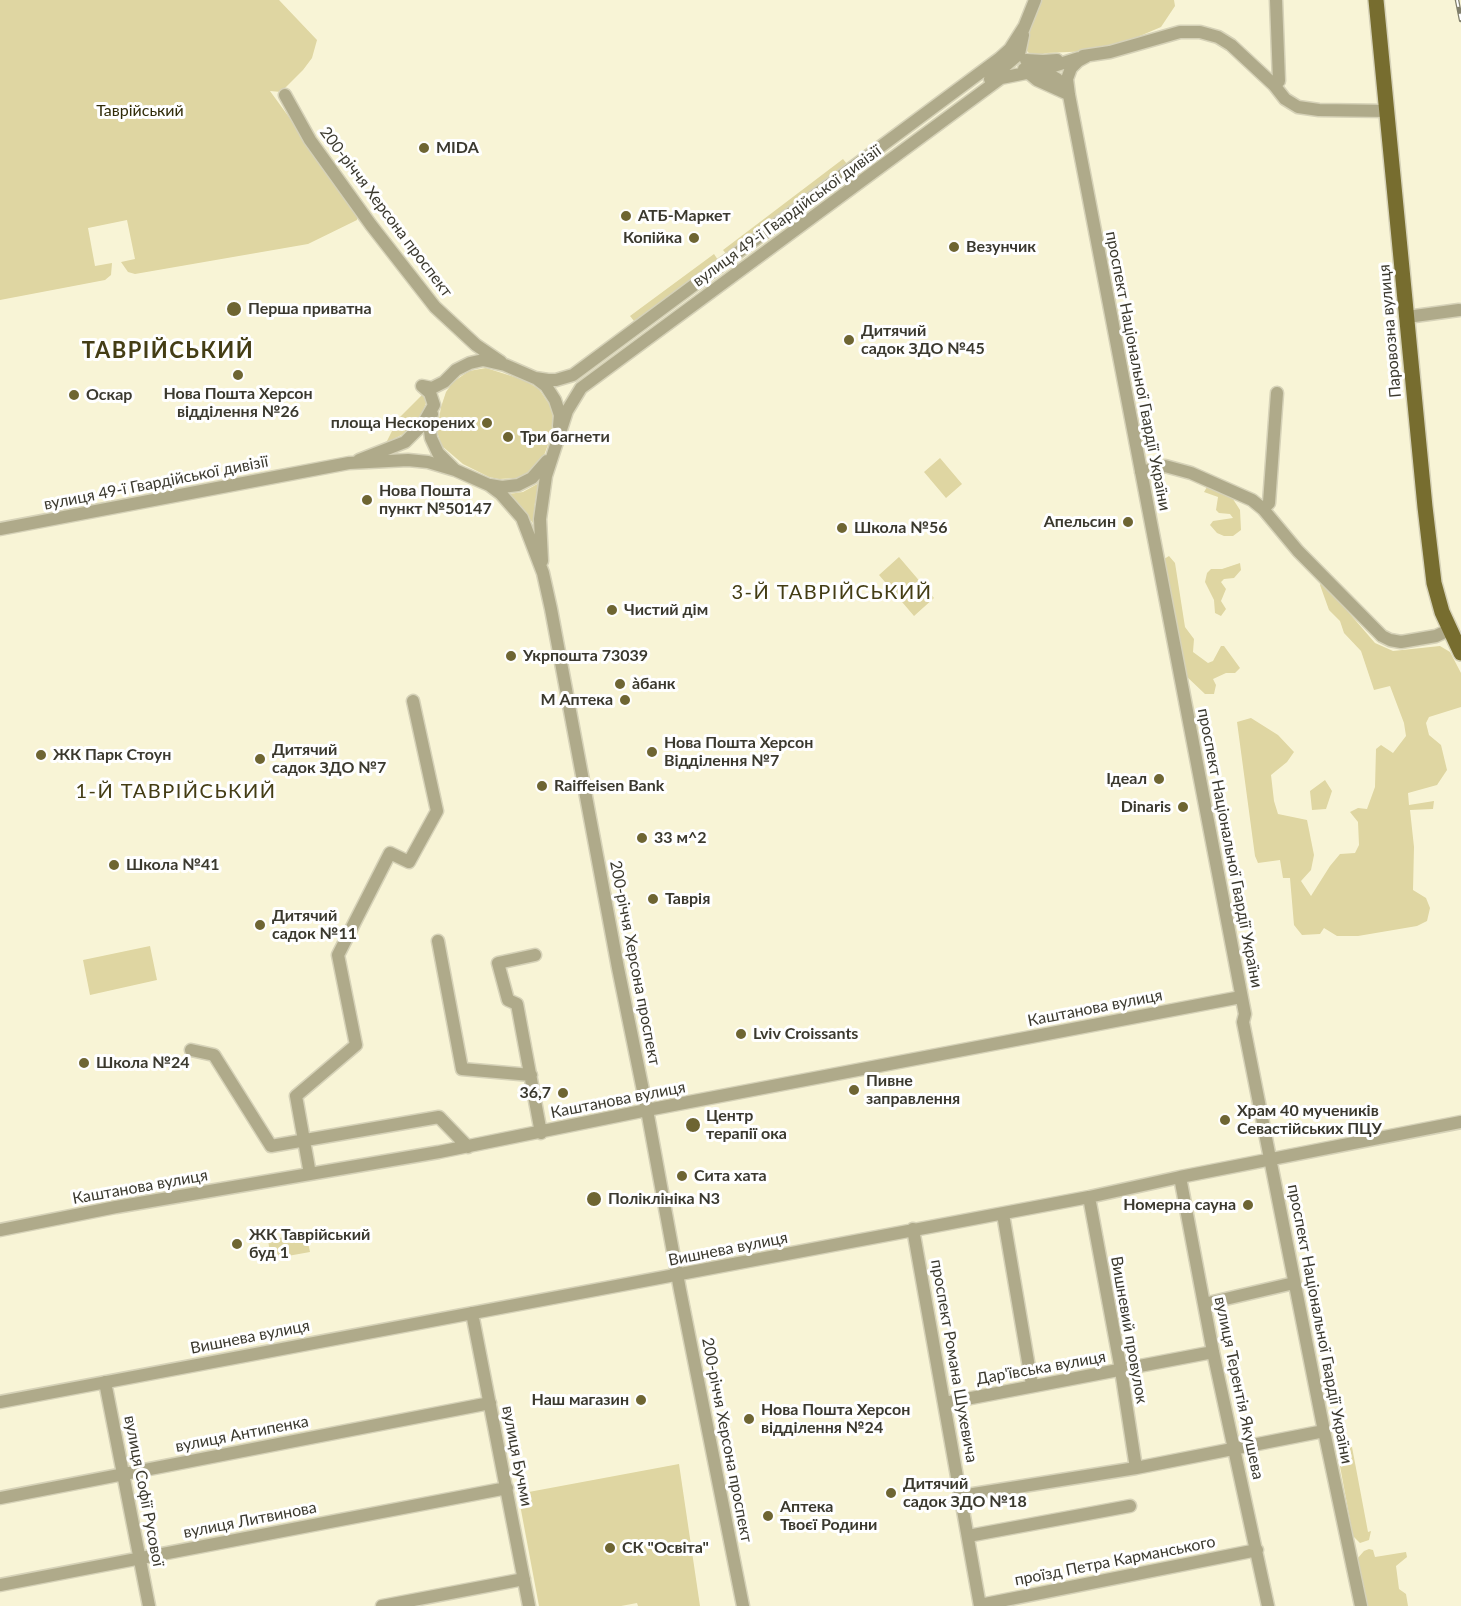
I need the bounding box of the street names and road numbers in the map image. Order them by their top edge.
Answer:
street label: 200-річчя Херсона проспект [316,123,456,301]
street label: вулиця 49-ї Гвардійської дивізії [689,141,885,291]
street label: проспект Національної Гвардії України [1101,230,1175,512]
street label: Паровозна вулиця [1375,263,1405,399]
street label: вулиця 49-ї Гвардійської дивізії [42,452,270,514]
street label: проспект Національної Гвардії України [1193,707,1267,989]
street label: 200-річчя Херсона проспект [606,859,664,1067]
street label: Каштанова вулиця [1026,985,1164,1031]
street label: Каштанова вулиця [549,1077,687,1123]
street label: Каштанова вулиця [71,1166,209,1208]
street label: проспект Національної Гвардії України [1283,1183,1357,1465]
street label: Вишнева вулиця [667,1228,789,1270]
street label: Вишневий провулок [1107,1255,1151,1405]
street label: проспект Романа Шухевича [927,1258,981,1464]
street label: вулиця Терентія Якушева [1210,1295,1268,1481]
street label: Вишнева вулиця [189,1316,311,1358]
street label: 200-річчя Херсона проспект [698,1336,756,1544]
street label: Дар'ївська вулиця [975,1347,1107,1389]
street label: вулиця Бучми [498,1404,536,1508]
street label: вулиця Антипенка [174,1412,310,1456]
street label: вулиця Софії Русової [120,1414,168,1568]
street label: вулиця Литвинова [182,1498,318,1542]
street label: проїзд Петра Карманського [1013,1532,1217,1590]

